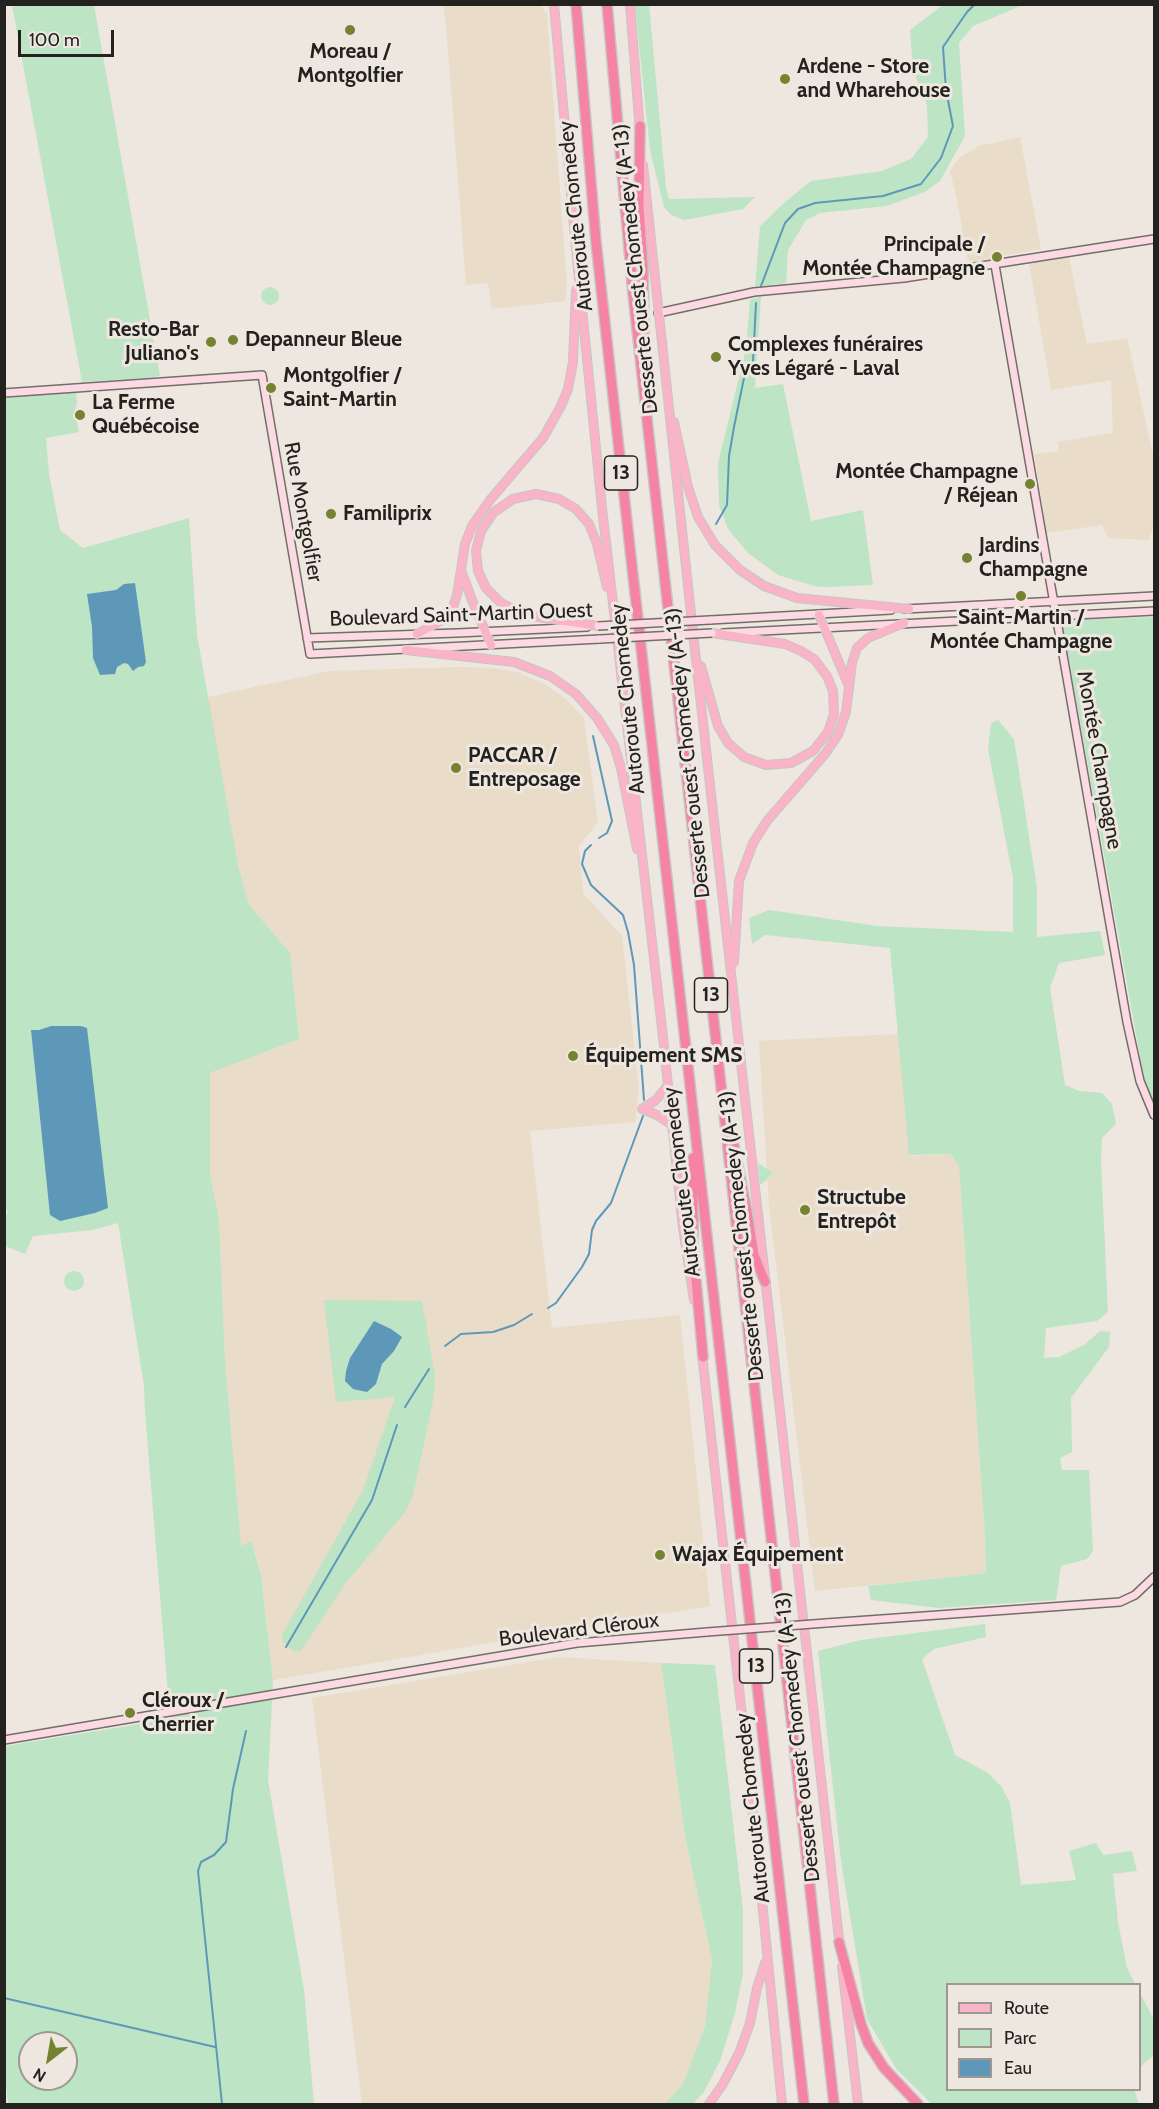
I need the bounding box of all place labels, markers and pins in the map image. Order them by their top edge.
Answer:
marker: Moreau / Montgolfier [343,23,357,37]
place label: Moreau / Montgolfier [297,39,403,89]
place label: Ardene - Store and Wharehouse [797,54,950,104]
marker: Ardene - Store and Wharehouse [778,72,792,86]
place label: Principale / Montée Champagne [802,232,985,282]
marker: Principale / Montée Champagne [990,250,1004,264]
place label: Resto-Bar Juliano's [108,317,199,367]
place label: Depanneur Bleue [245,327,402,353]
place label: Complexes funéraires Yves Légaré - Laval [728,332,923,382]
marker: Depanneur Bleue [226,333,240,347]
marker: Resto-Bar Juliano's [204,335,218,349]
marker: Complexes funéraires Yves Légaré - Laval [709,350,723,364]
place label: Montgolfier / Saint-Martin [283,363,401,413]
marker: Montgolfier / Saint-Martin [264,381,278,395]
place label: La Ferme Québécoise [92,390,199,440]
marker: La Ferme Québécoise [73,408,87,422]
place label: Montée Champagne / Réjean [835,459,1018,509]
marker: Montée Champagne / Réjean [1023,477,1037,491]
place label: Familiprix [343,501,432,527]
marker: Familiprix [324,507,338,521]
place label: Jardins Champagne [979,533,1087,583]
marker: Jardins Champagne [960,551,974,565]
marker: Saint-Martin / Montée Champagne [1014,589,1028,603]
place label: Saint-Martin / Montée Champagne [930,605,1112,655]
place label: PACCAR / Entreposage [468,743,581,793]
marker: PACCAR / Entreposage [449,761,463,775]
place label: Équipement SMS [585,1043,743,1069]
marker: Équipement SMS [566,1049,580,1063]
place label: Structube Entrepôt [817,1185,906,1235]
marker: Structube Entrepôt [798,1203,812,1217]
place label: Wajax Équipement [672,1542,843,1568]
marker: Wajax Équipement [653,1548,667,1562]
place label: Cléroux / Cherrier [142,1688,224,1738]
marker: Cléroux / Cherrier [123,1706,137,1720]

